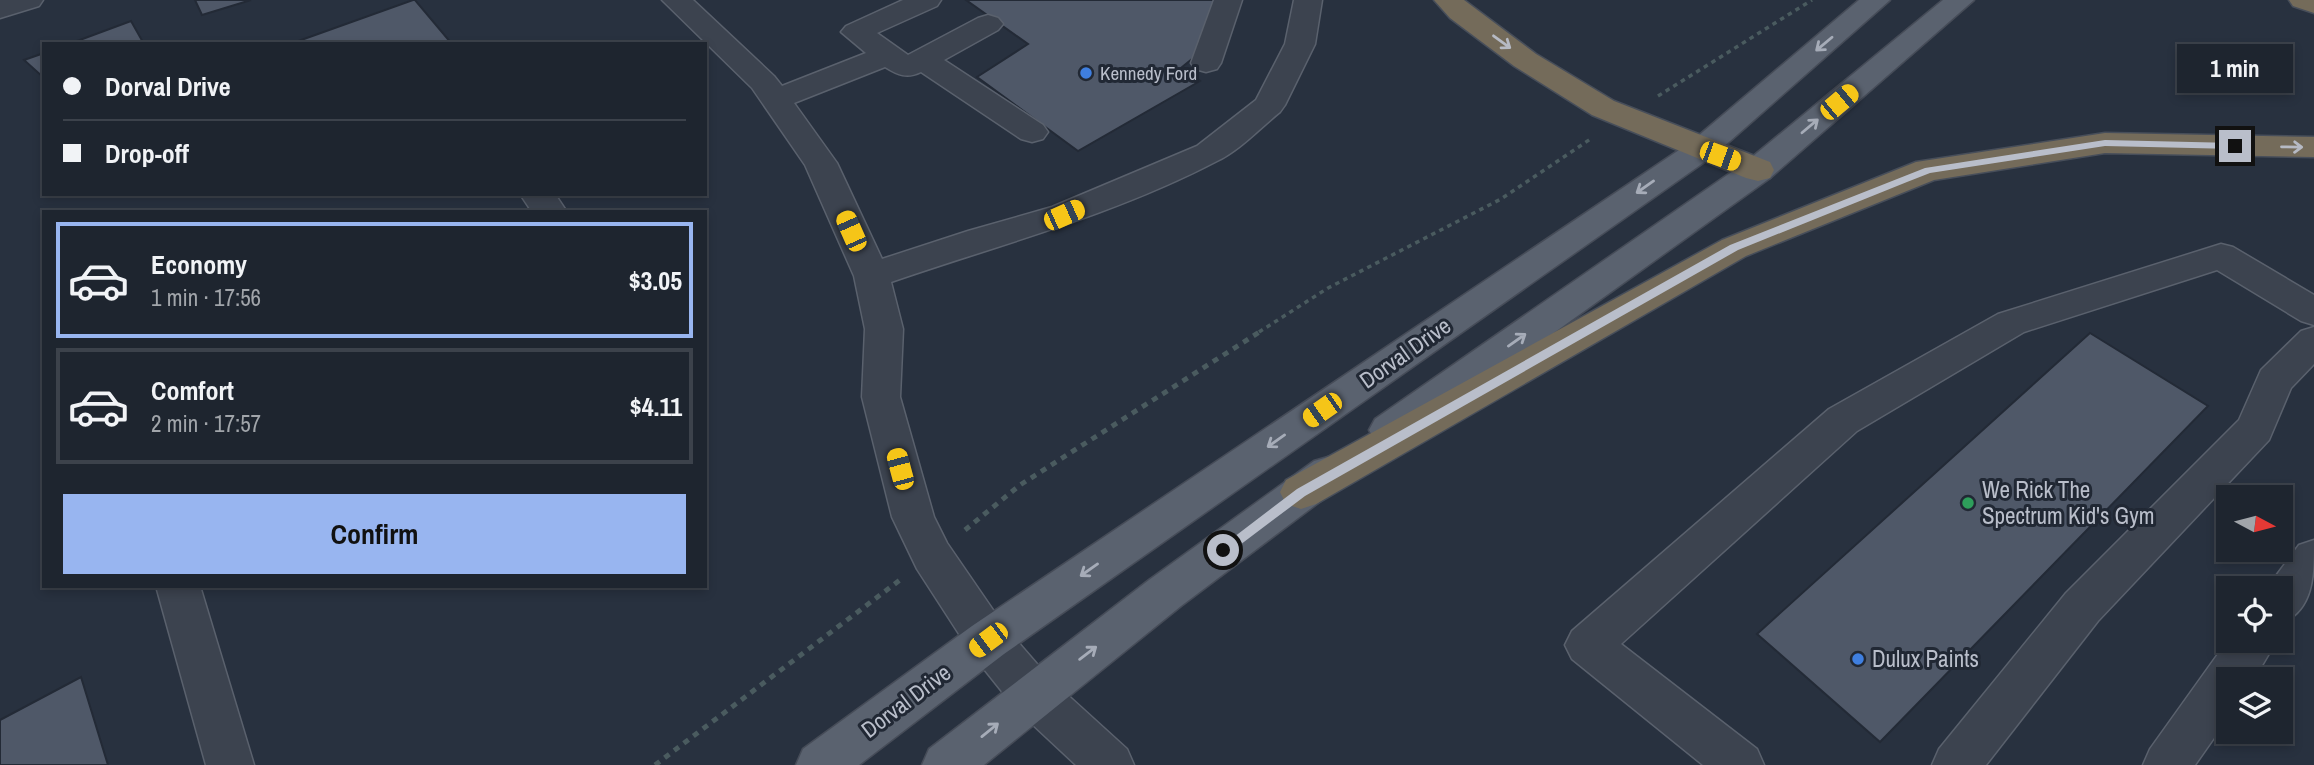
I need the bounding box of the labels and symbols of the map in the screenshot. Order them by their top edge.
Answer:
one-way arrow [1492,35,1511,50]
one-way arrow [1815,36,1833,52]
callout: 1 min [2177,44,2293,94]
place label: Kennedy Ford [1100,60,1197,86]
marker: Kennedy Ford [1078,65,1094,81]
car [1817,80,1862,124]
one-way arrow [1801,118,1819,134]
route end [2219,130,2251,162]
car [1697,139,1744,173]
one-way arrow [2281,140,2304,154]
one-way arrow [1636,180,1655,194]
car [1041,197,1088,233]
car [833,208,870,254]
street label: Dorval Drive [1353,310,1457,395]
one-way arrow [1507,333,1526,347]
car [1299,389,1346,431]
one-way arrow [1267,434,1286,448]
car [885,446,916,492]
place label: We Rick The Spectrum Kid's Gym [1982,474,2154,531]
north arrow [2216,485,2292,562]
marker: We Rick The Spectrum Kid's Gym [1960,495,1976,511]
route start [1207,534,1239,566]
one-way arrow [1080,563,1099,577]
car [965,619,1012,661]
place label: Dulux Paints [1872,643,1979,674]
one-way arrow [1078,645,1096,660]
marker: Dulux Paints [1850,651,1866,667]
street label: Dorval Drive [855,657,957,745]
one-way arrow [980,722,998,737]

